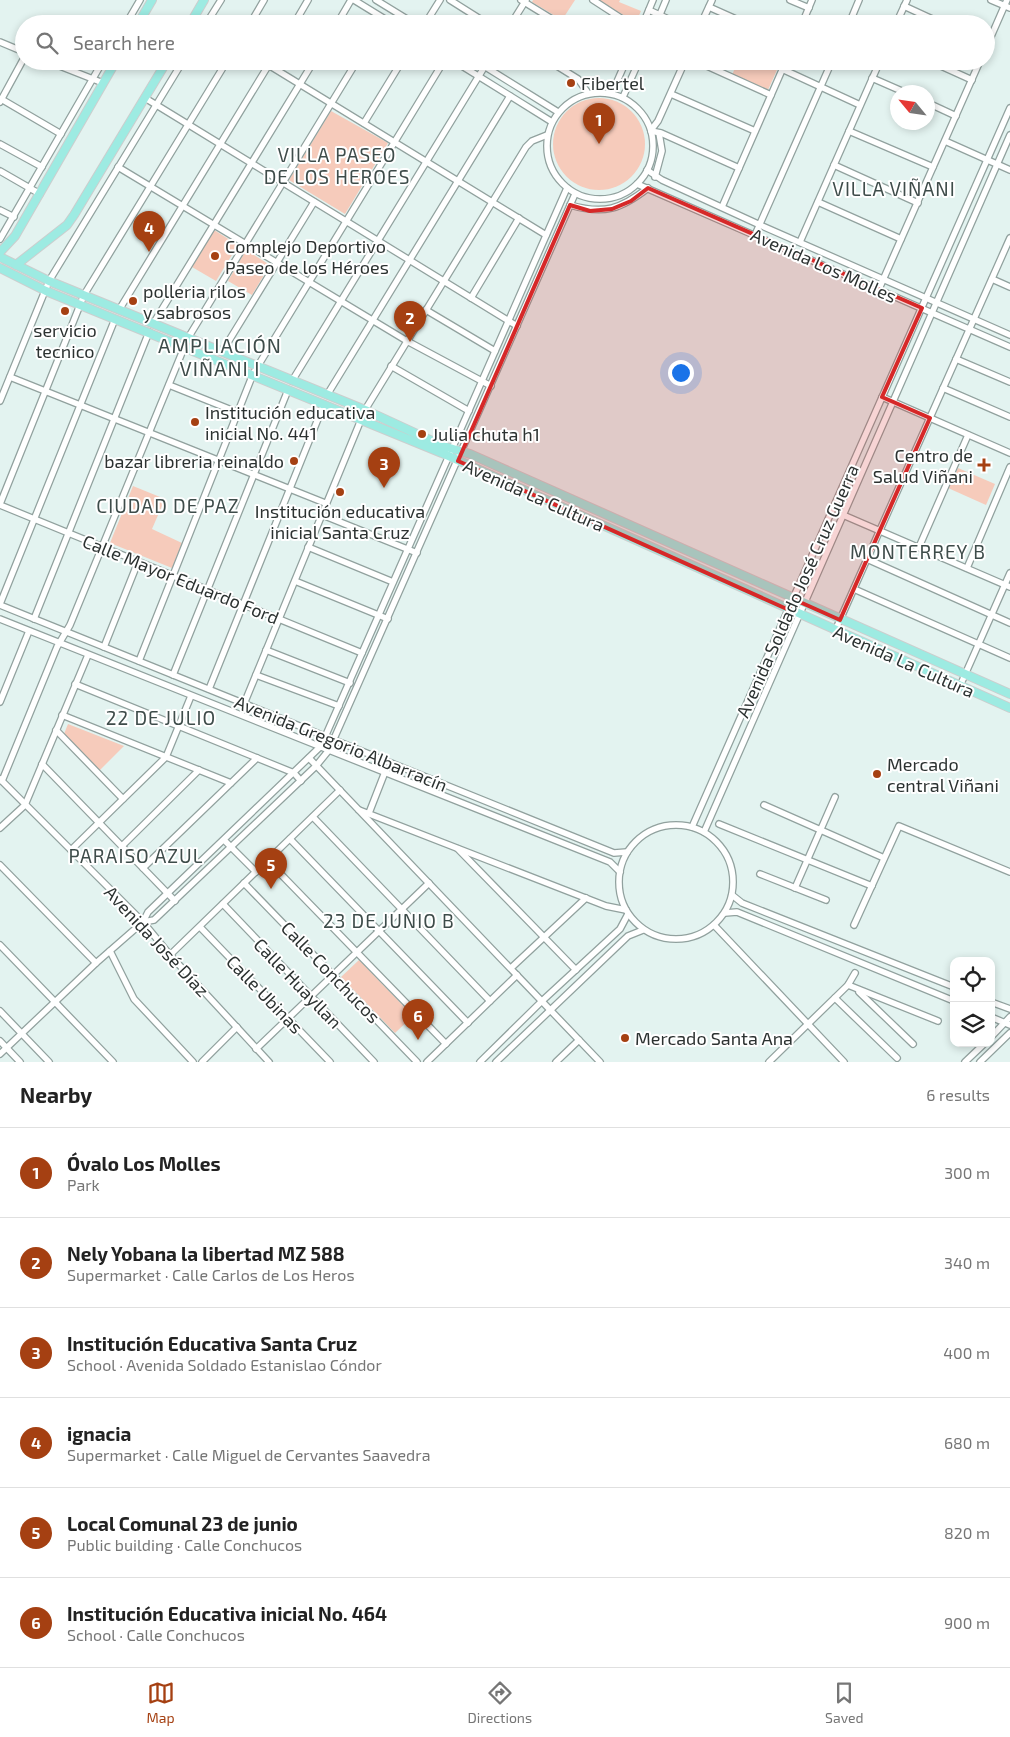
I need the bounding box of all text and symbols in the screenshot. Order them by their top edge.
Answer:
search box [15,15,995,70]
icon: search [33,29,61,57]
text: Search here [73,31,175,54]
place label: Fibertel [581,72,645,94]
marker: Fibertel [565,77,577,89]
north arrow [890,85,935,130]
pin: 1 [583,103,615,144]
district label: VILLA PASEO DE LOS HEROES [264,143,410,188]
district label: VILLA VIÑANI [832,177,956,200]
pin: 4 [133,211,165,252]
street label: Avenida Los Molles [748,223,900,307]
place label: Complejo Deportivo Paseo de los Héroes [225,235,389,278]
marker: Complejo Deportivo Paseo de los Héroes [209,250,221,262]
place label: polleria rilos y sabrosos [143,280,246,323]
marker: polleria rilos y sabrosos [127,295,139,307]
pin: 2 [394,301,426,342]
marker: servicio tecnico [59,305,71,317]
place label: servicio tecnico [33,319,97,362]
district label: AMPLIACIÓN VIÑANI I [158,333,282,380]
your location [668,360,694,386]
place label: Institución educativa inicial No. 441 [205,401,375,444]
marker: Institución educativa inicial No. 441 [189,416,201,428]
place label: Julia chuta h1 [432,423,540,445]
marker: Julia chuta h1 [416,428,428,440]
place label: Centro de Salud Viñani [873,444,973,487]
pin: 3 [368,447,400,488]
place label: bazar libreria reinaldo [104,450,284,472]
street label: Avenida La Cultura [460,454,608,536]
marker: bazar libreria reinaldo [288,455,300,467]
marker: Centro de Salud Viñani [977,458,991,472]
street label: Avenida Soldado José Cruz Guerra [731,461,863,721]
marker: Institución educativa inicial Santa Cruz [334,486,346,498]
district label: CIUDAD DE PAZ [96,494,240,517]
place label: Institución educativa inicial Santa Cruz [255,500,425,543]
street label: Calle Mayor Eduardo Ford [80,530,282,628]
district label: MONTERREY B [850,540,986,563]
street label: Avenida La Cultura [830,620,978,702]
street label: Avenida Gregorio Albarracín [231,690,451,796]
district label: 22 DE JULIO [106,706,216,729]
place label: Mercado central Viñani [887,753,999,796]
marker: Mercado central Viñani [871,768,883,780]
district label: PARAISO AZUL [68,844,204,867]
pin: 5 [255,848,287,889]
street label: Avenida José Díaz [100,881,214,1001]
district label: 23 DE JUNIO B [323,909,455,932]
street label: Calle Conchucos [277,917,385,1027]
street label: Calle Huayllan [249,933,347,1033]
street label: Calle Ubinas [222,950,308,1038]
map controls [950,957,995,1047]
button: locate [950,957,995,1002]
pin: 6 [402,999,434,1040]
button: layers [950,1002,995,1047]
place label: Mercado Santa Ana [635,1027,793,1049]
marker: Mercado Santa Ana [619,1032,631,1044]
text: Nearby [20,1082,92,1107]
text: 6 results [926,1085,990,1104]
text: Óvalo Los Molles [67,1152,221,1175]
text: 1 [33,1163,39,1182]
text: 300 m [944,1163,990,1182]
text: Park [67,1175,100,1194]
text: Nely Yobana la libertad MZ 588 [67,1242,345,1265]
text: 2 [31,1253,41,1272]
text: 340 m [944,1253,990,1272]
text: Supermarket · Calle Carlos de Los Heros [67,1265,355,1284]
text: Institución Educativa Santa Cruz [67,1332,357,1355]
text: 3 [31,1343,41,1362]
text: 400 m [943,1343,990,1362]
text: School · Avenida Soldado Estanislao Cóndor [67,1355,382,1374]
text: ignacia [67,1422,131,1445]
text: 4 [31,1433,41,1452]
text: 680 m [944,1433,990,1452]
text: Supermarket · Calle Miguel de Cervantes Saavedra [67,1445,430,1464]
text: Local Comunal 23 de junio [67,1512,298,1535]
text: 5 [32,1523,40,1542]
text: 820 m [944,1523,990,1542]
text: Public building · Calle Conchucos [67,1535,302,1554]
text: Institución Educativa inicial No. 464 [67,1602,387,1625]
text: 6 [31,1613,41,1632]
text: 900 m [944,1613,990,1632]
text: School · Calle Conchucos [67,1625,245,1644]
tab: Map [146,1679,175,1726]
tab: Directions [468,1679,532,1726]
tab: Saved [825,1679,864,1726]

